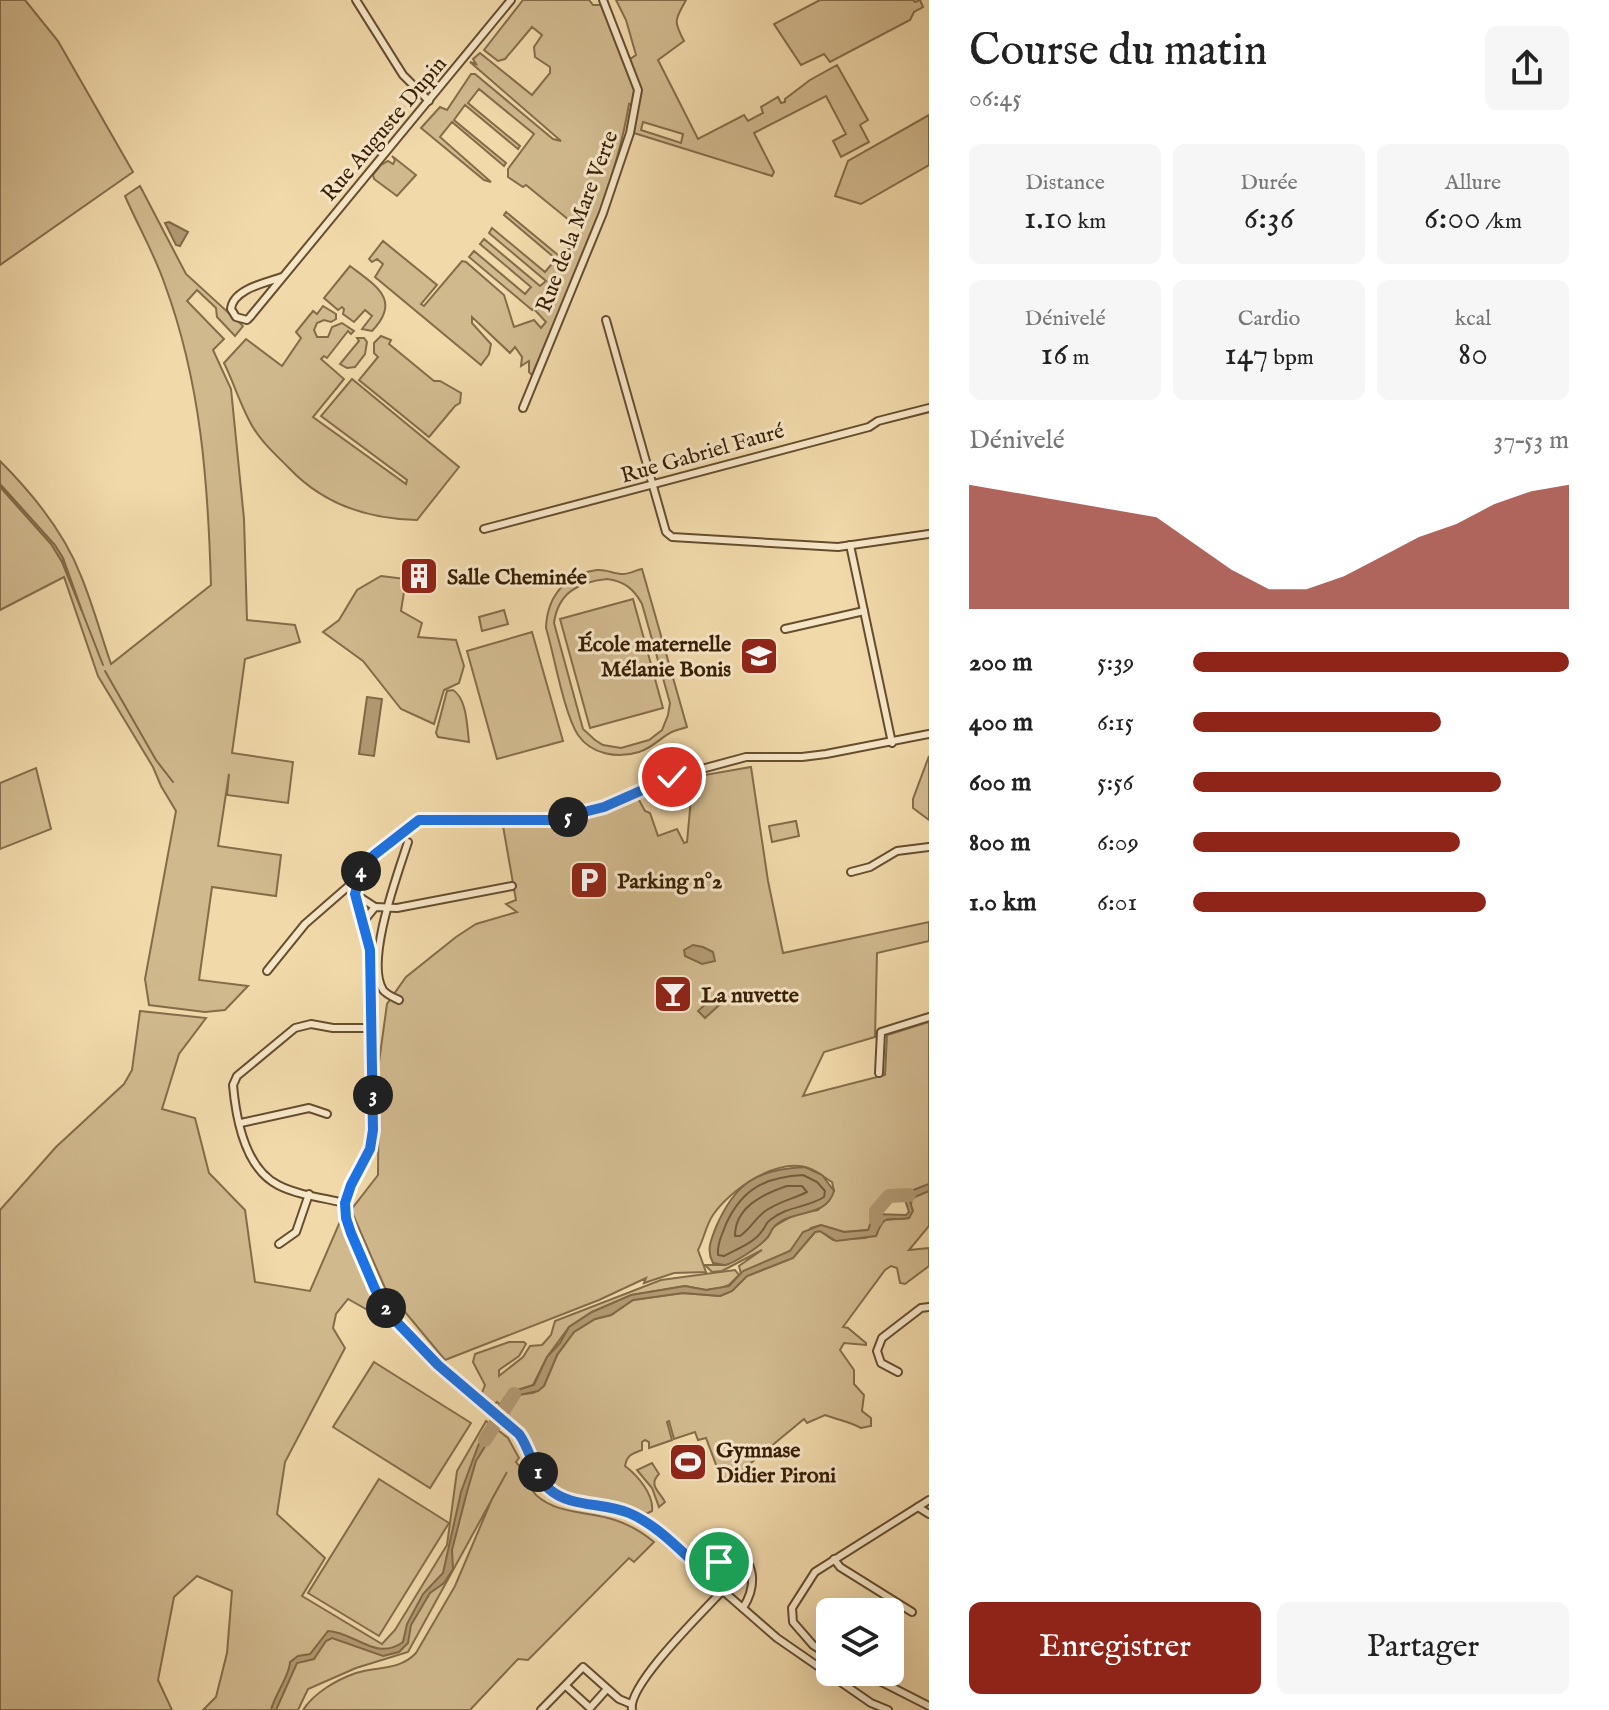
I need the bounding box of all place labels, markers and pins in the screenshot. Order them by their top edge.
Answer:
building icon: Salle Cheminée [398,555,440,597]
place label: Salle Cheminée [447,564,587,592]
place label: École maternelle Mélanie Bonis [578,631,731,684]
school or university icon: École maternelle Mélanie Bonis [738,635,780,677]
pin [638,743,706,811]
pin: 5 [548,797,588,837]
pin: 4 [341,851,381,891]
parking icon: Parking n°2 [568,859,610,901]
place label: Parking n°2 [617,868,722,896]
bar icon: La nuvette [652,973,694,1015]
place label: La nuvette [701,982,799,1010]
pin: 3 [353,1075,393,1115]
pin: 2 [366,1288,406,1328]
place label: Gymnase Didier Pironi [716,1437,836,1490]
sports icon: Gymnase Didier Pironi [667,1441,709,1483]
pin: 1 [518,1452,558,1492]
pin [685,1528,753,1596]

